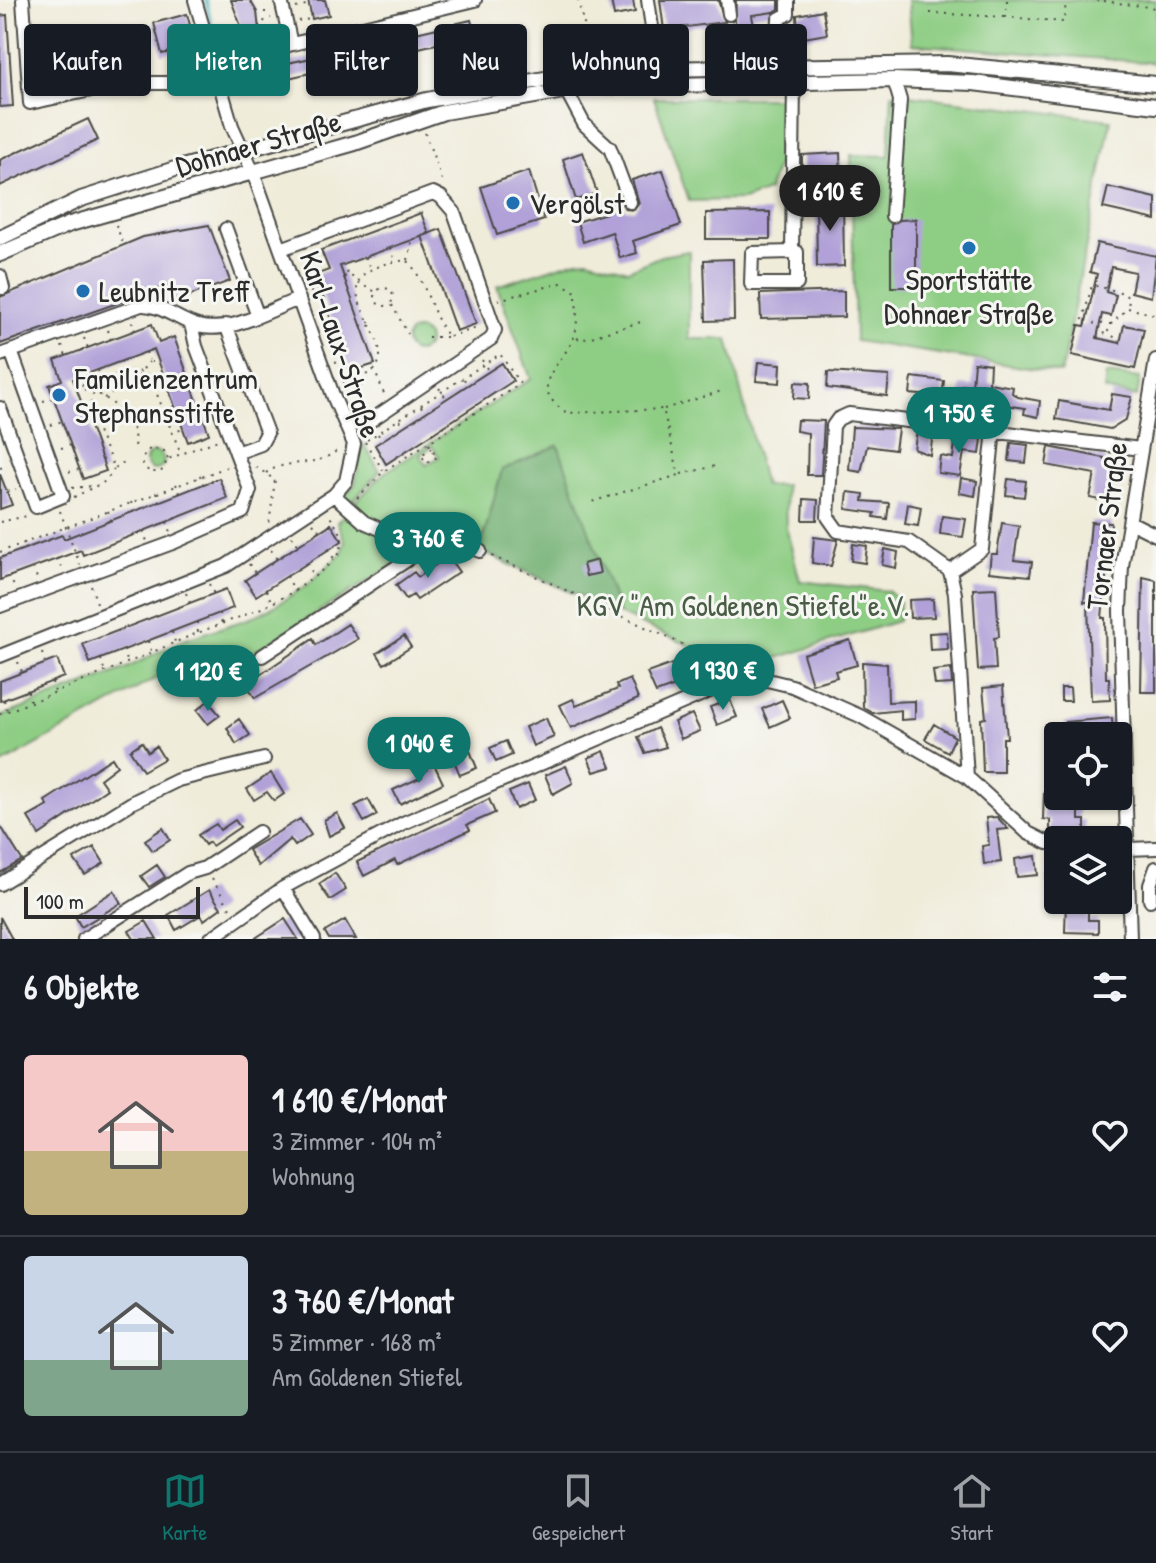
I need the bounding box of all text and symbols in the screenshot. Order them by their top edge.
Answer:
chip: Kaufen [24,24,151,96]
chip: Mieten [167,24,290,96]
chip: Filter [306,24,418,96]
chip: Neu [434,24,527,96]
chip: Wohnung [543,24,689,96]
chip: Haus [705,24,807,96]
street label: Dohnaer Straße [171,100,345,186]
pin: 1 610 € [756,165,904,233]
text: 1 610 € [797,173,863,208]
place label: Vergölst [529,183,625,223]
marker: Vergölst [504,194,522,212]
marker: Sportstätte Dohnaer Straße [960,239,978,257]
street label: Karl-Laux-Straße [290,245,392,443]
place label: Sportstätte Dohnaer Straße [884,259,1054,333]
place label: Leubnitz Treff [99,271,250,311]
marker: Leubnitz Treff [74,282,92,300]
place label: Familienzentrum Stephansstifte [74,358,258,432]
marker: Familienzentrum Stephansstifte [50,386,68,404]
pin: 1 750 € [885,387,1033,455]
text: 1 750 € [924,395,994,430]
street label: Tornaer Straße [1076,440,1136,612]
pin: 3 760 € [354,512,502,580]
text: 3 760 € [392,520,464,555]
park label: KGV "Am Goldenen Stiefel"e.V. [576,585,910,625]
pin: 1 930 € [649,644,797,712]
pin: 1 120 € [134,645,282,713]
text: 1 930 € [690,652,756,687]
text: 1 120 € [174,653,242,688]
pin: 1 040 € [345,717,493,785]
map controls [1044,722,1132,914]
button: locate [1044,722,1132,810]
text: 1 040 € [386,725,452,760]
button: layers [1044,826,1132,914]
scale bar [24,883,200,919]
text: 100 m [36,886,84,916]
text: 6 Objekte [24,964,139,1010]
icon: filters [1088,965,1132,1009]
text: 1 610 €/Monat [272,1077,446,1123]
icon: home [88,1087,184,1183]
icon: heart [1088,1113,1132,1157]
text: 3 Zimmer · 104 m² [272,1123,442,1158]
text: Wohnung [272,1158,355,1193]
text: 3 760 €/Monat [272,1278,454,1324]
icon: home [88,1288,184,1384]
icon: heart [1088,1314,1132,1358]
text: 5 Zimmer · 168 m² [272,1324,442,1359]
text: Am Goldenen Stiefel [272,1359,462,1394]
tab: Karte [162,1469,207,1547]
tab: Gespeichert [532,1469,625,1547]
tab: Start [950,1469,994,1547]

